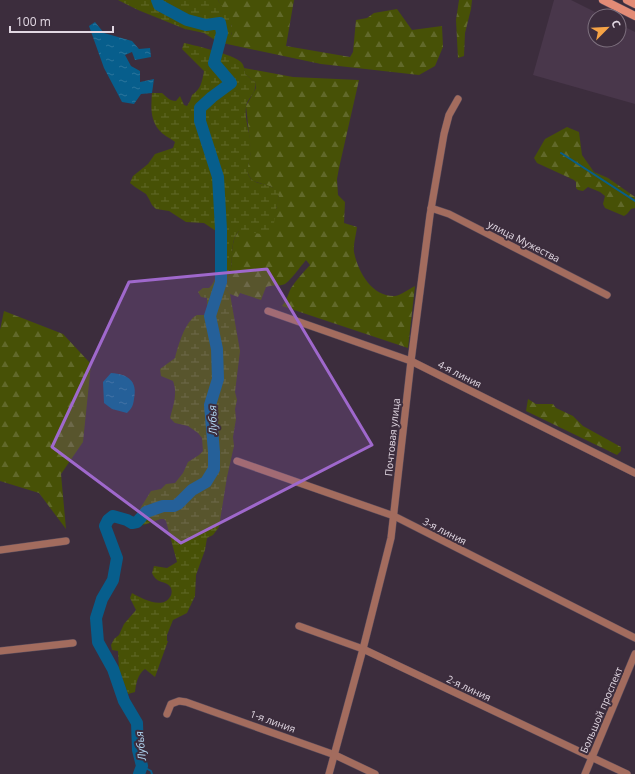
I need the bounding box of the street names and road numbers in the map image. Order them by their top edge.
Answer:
street label: улица Мужества [486,217,562,265]
street label: 4-я линия [436,357,484,391]
street label: Почтовая улица [381,397,403,477]
street label: 3-я линия [421,514,469,548]
street label: Большой проспект [576,664,626,755]
street label: 2-я линия [445,672,493,704]
street label: 1-я линия [248,706,298,736]

